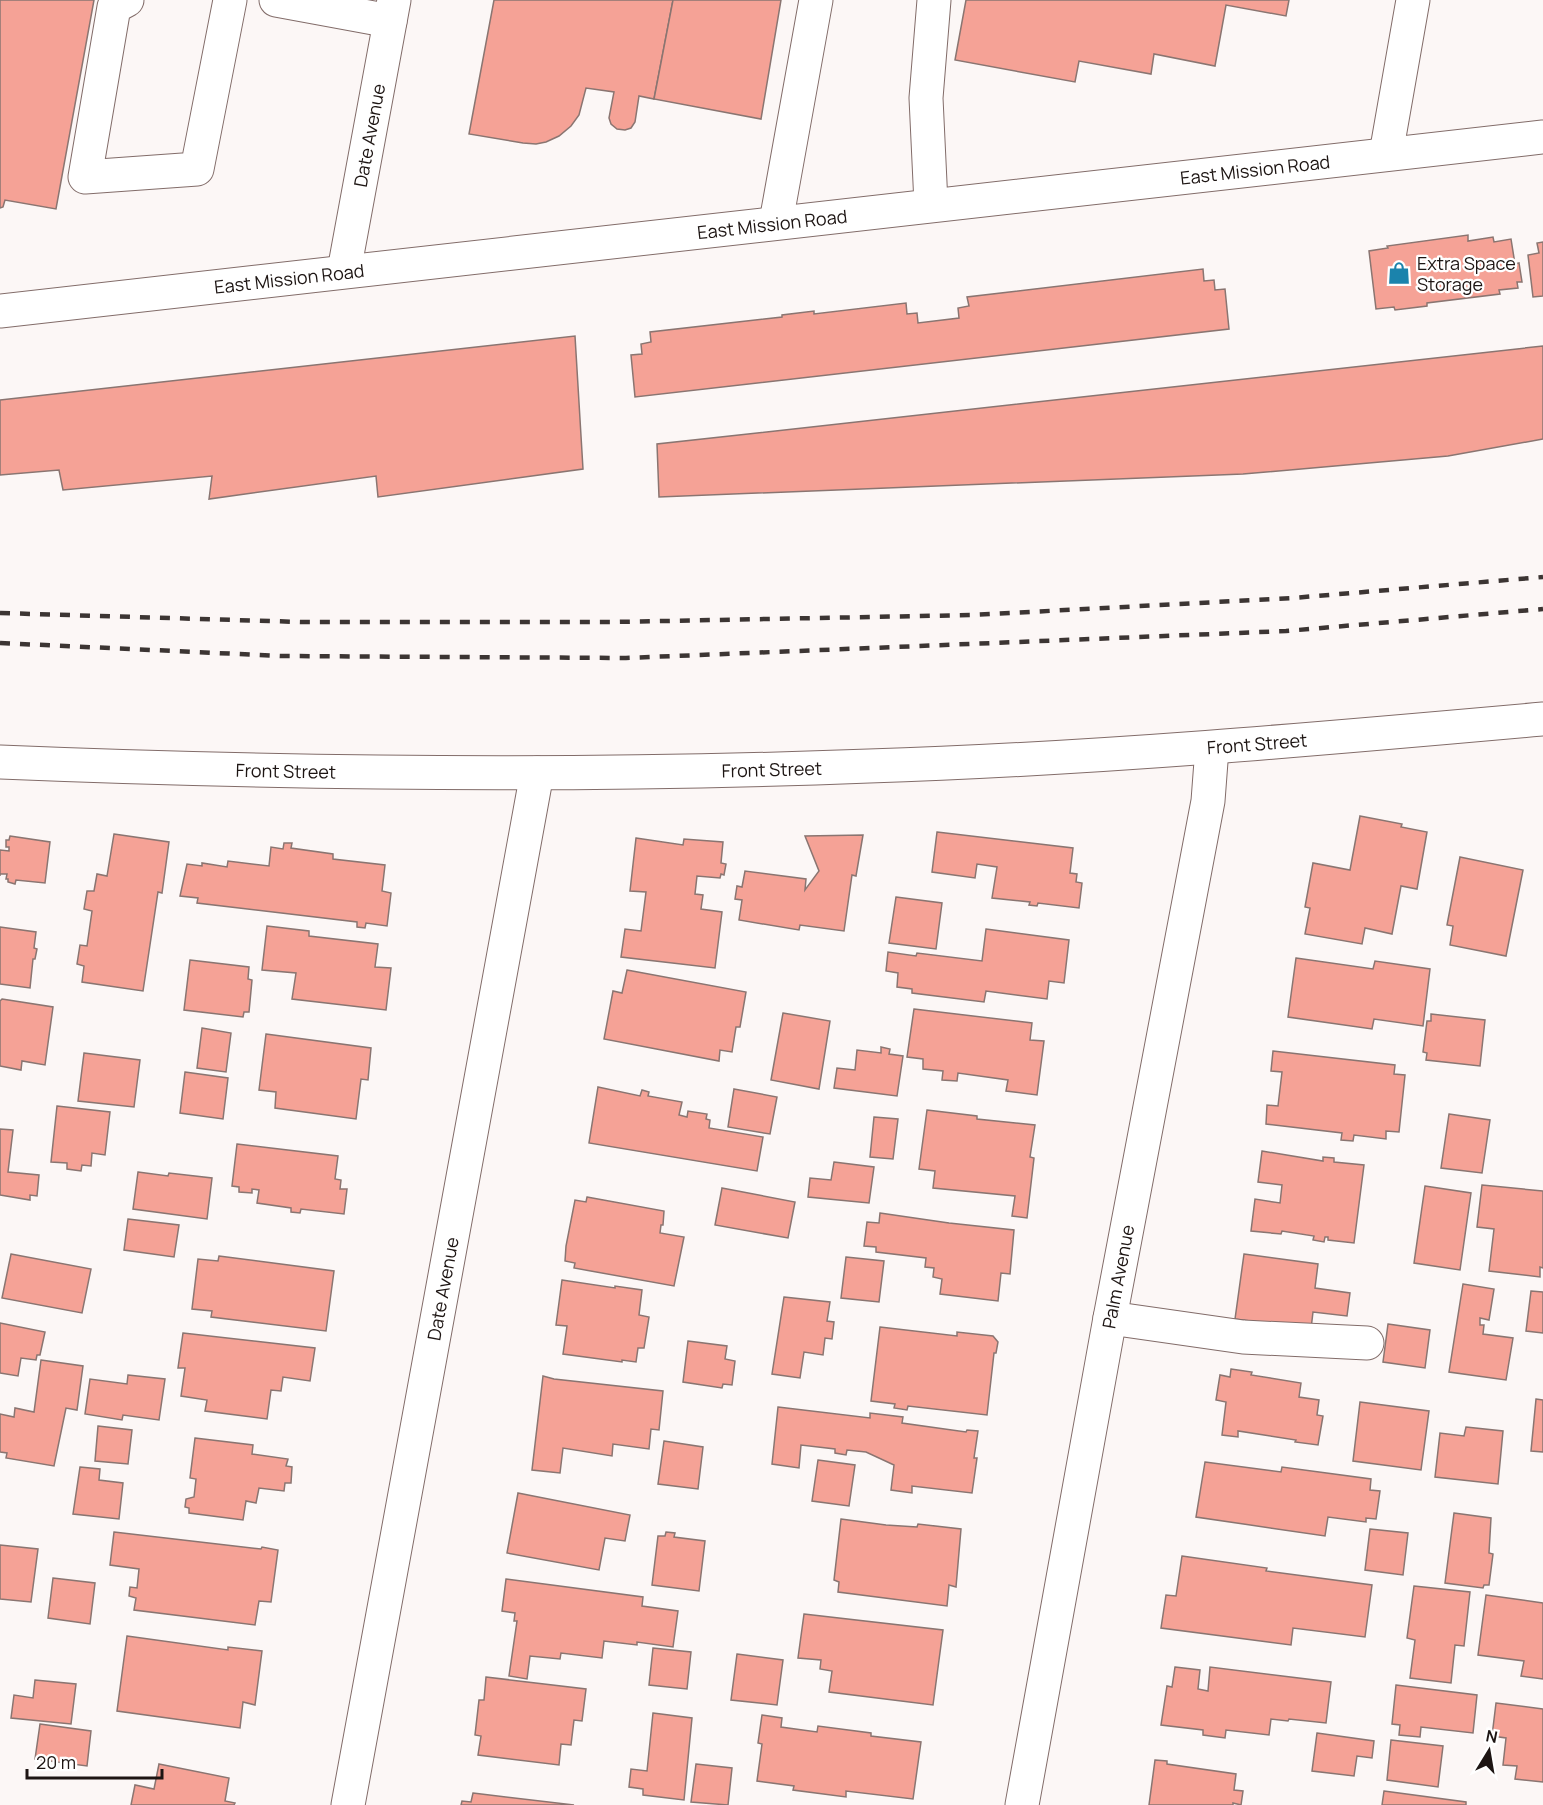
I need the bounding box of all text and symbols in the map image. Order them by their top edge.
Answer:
street label: Date Avenue [348,82,390,189]
street label: East Mission Road [1179,149,1331,190]
street label: East Mission Road [696,204,848,244]
place label: Extra Space Storage [1417,251,1516,296]
street label: East Mission Road [213,258,365,299]
shop icon: Extra Space Storage [1386,260,1412,286]
street label: Front Street [1206,728,1308,759]
street label: Front Street [721,756,822,782]
street label: Front Street [235,758,336,784]
street label: Palm Avenue [1096,1223,1139,1330]
street label: Date Avenue [421,1235,464,1342]
north arrow [1459,1721,1519,1781]
text: N [1484,1724,1500,1748]
scale bar [27,1742,162,1780]
text: 20 m [36,1750,76,1774]

